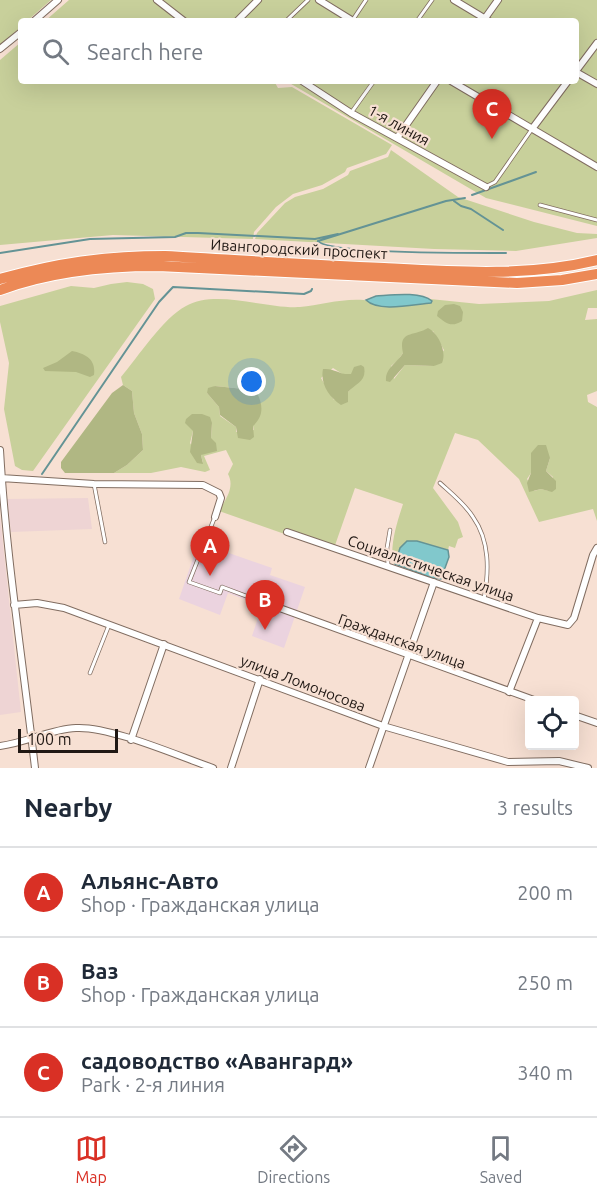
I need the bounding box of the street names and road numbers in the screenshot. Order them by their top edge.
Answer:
street label: 1-я линия [365,101,433,149]
street label: Ивангородский проспект [210,236,388,262]
street label: Социалистическая улица [346,532,516,604]
street label: Гражданская улица [336,610,468,672]
street label: улица Ломоносова [238,651,368,715]

